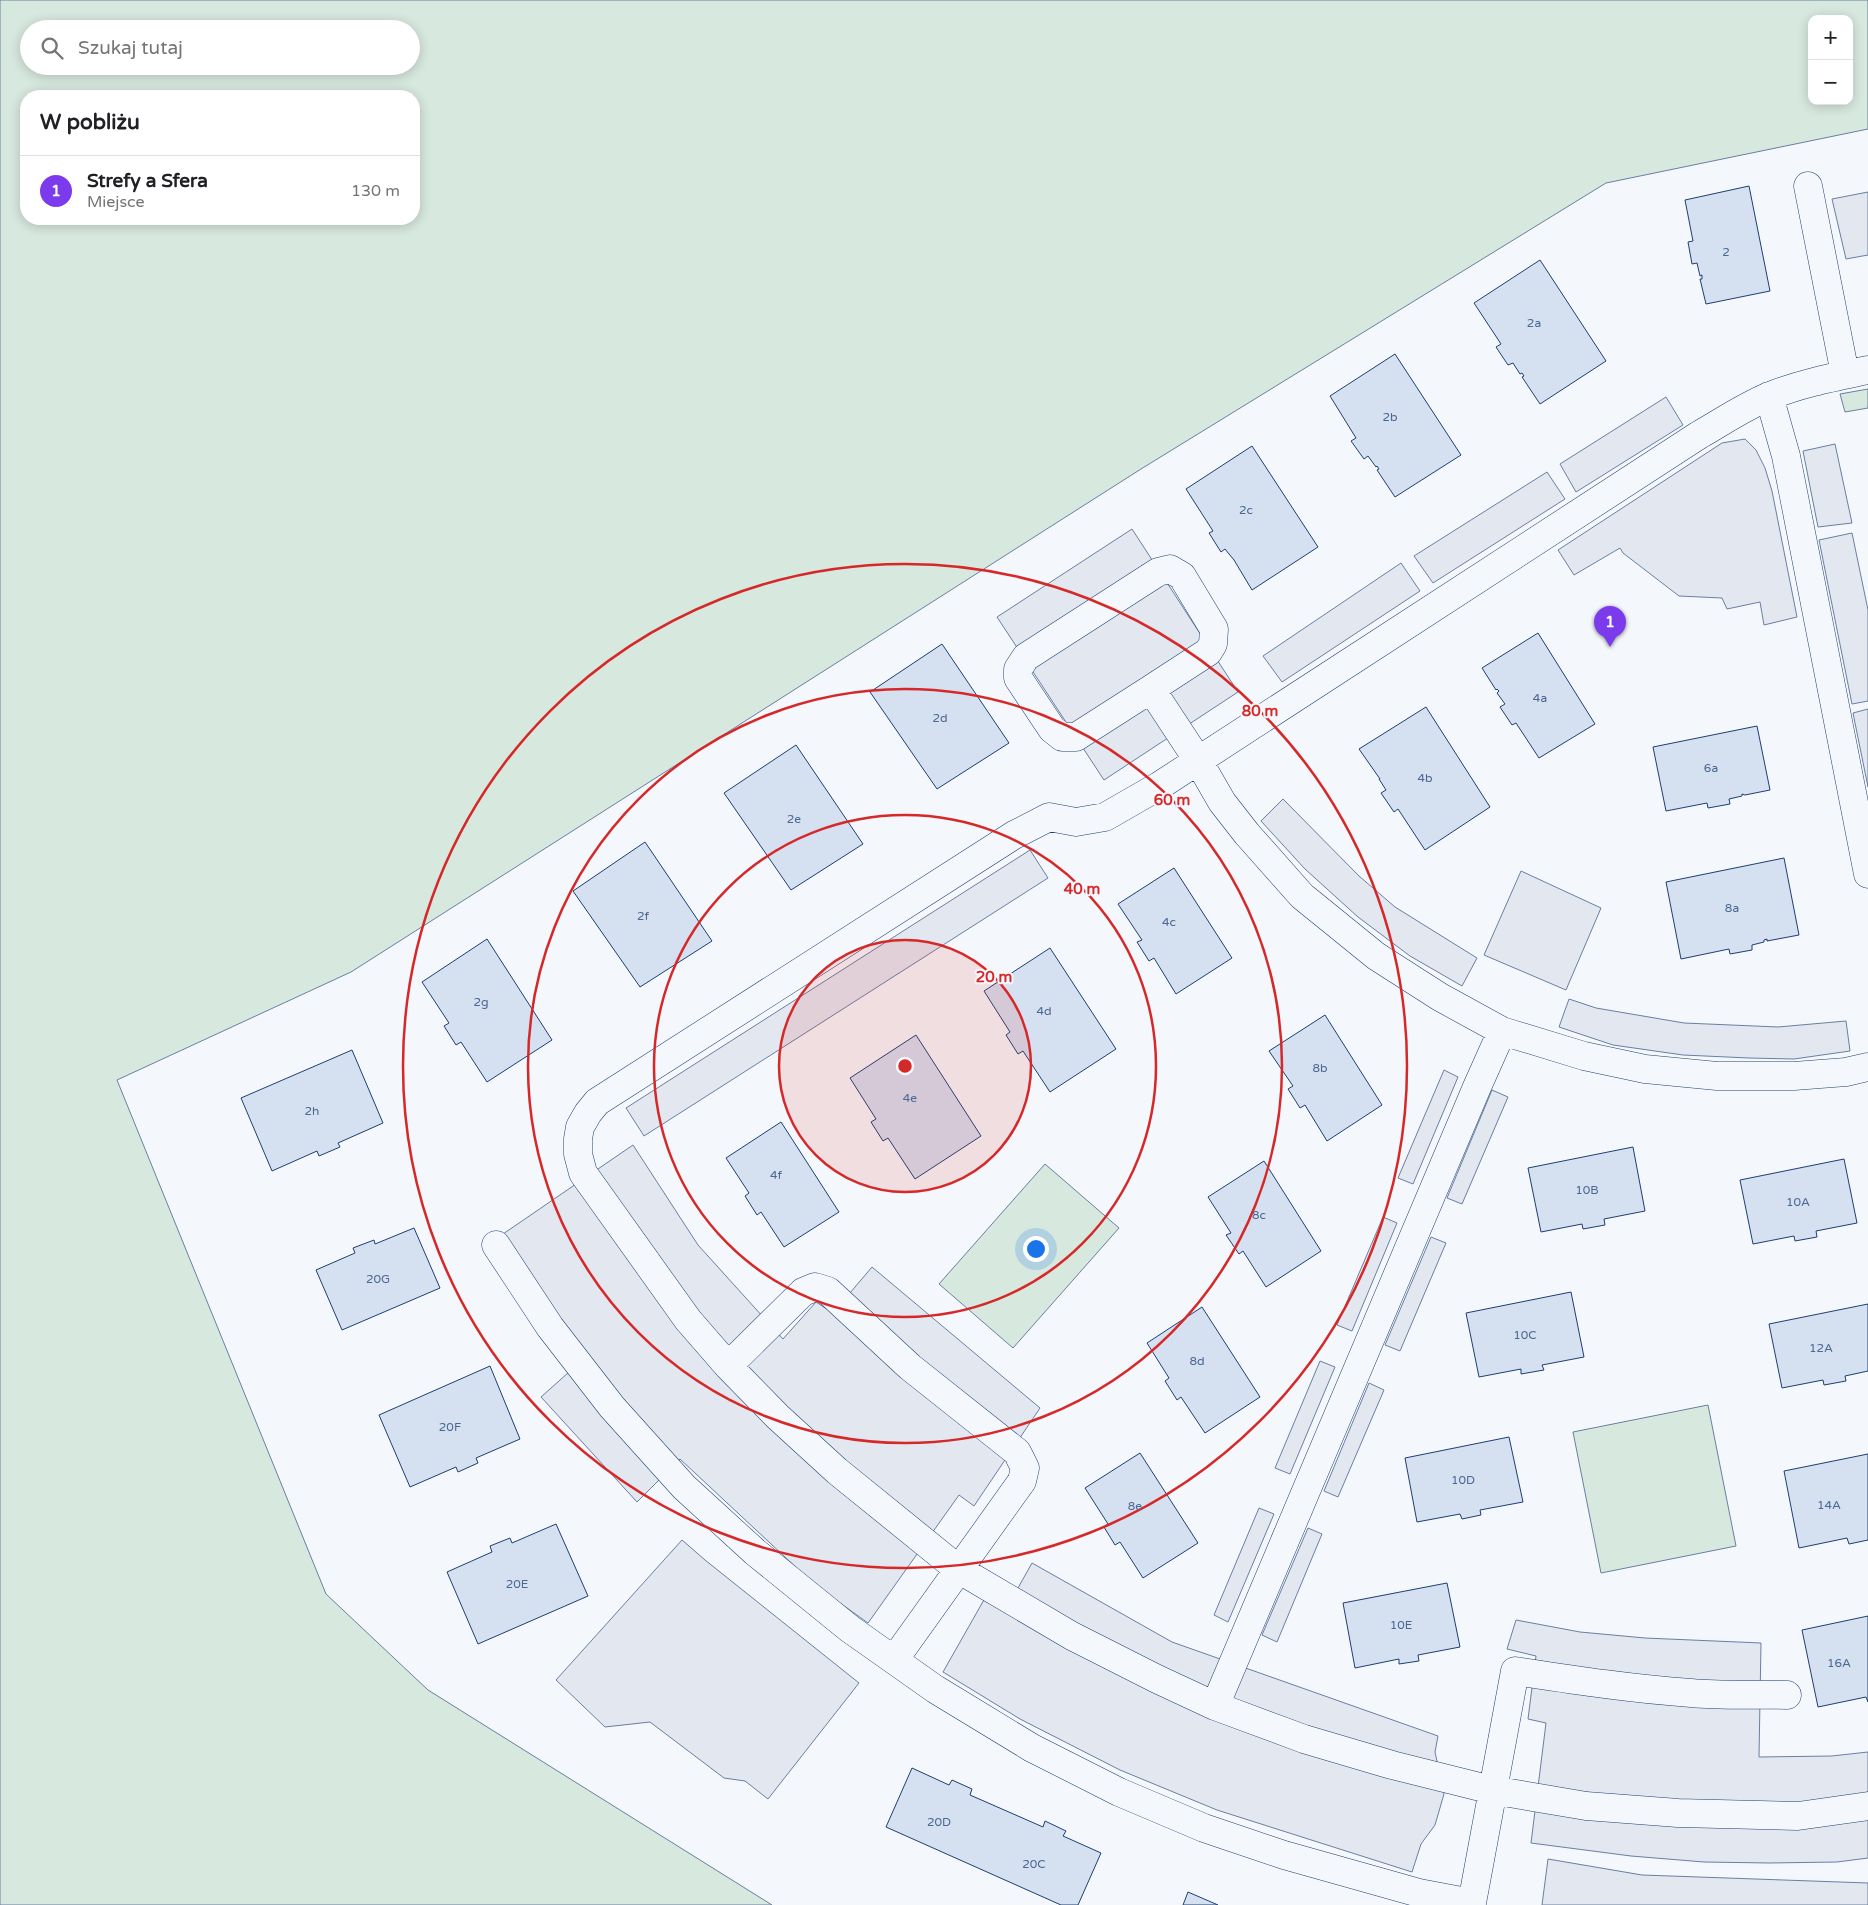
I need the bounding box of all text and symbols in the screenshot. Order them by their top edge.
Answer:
map controls [1808,15,1853,105]
button: + [1808,15,1853,60]
search box [20,20,420,75]
icon: search [38,34,66,62]
text: Szukaj tutaj [78,37,183,59]
button: − [1808,60,1853,105]
text: W pobliżu [40,110,140,135]
text: Strefy a Sfera [87,170,208,192]
text: 1 [51,181,61,201]
text: 130 m [351,181,400,201]
text: Miejsce [87,192,145,212]
house number: 2 [1722,245,1730,259]
house number: 2a [1527,316,1541,330]
house number: 2b [1382,410,1398,424]
house number: 2c [1239,503,1253,517]
pin: 1 [1594,606,1626,647]
house number: 4a [1533,691,1547,705]
text: 80 m [1242,702,1278,720]
house number: 2d [932,711,948,725]
house number: 6a [1704,761,1718,775]
house number: 4b [1417,771,1433,785]
text: 60 m [1154,791,1190,809]
house number: 2e [787,812,801,826]
text: 40 m [1064,880,1100,898]
house number: 8a [1725,901,1739,915]
house number: 2f [637,909,649,923]
house number: 4c [1162,915,1176,929]
text: 20 m [976,968,1012,986]
house number: 2g [473,995,489,1009]
house number: 4d [1036,1004,1052,1018]
centre of rings [896,1057,914,1075]
house number: 8b [1312,1061,1328,1075]
house number: 4e [903,1091,917,1105]
house number: 2h [305,1104,319,1118]
house number: 4f [770,1168,782,1182]
house number: 10B [1575,1183,1599,1197]
house number: 10A [1786,1195,1810,1209]
house number: 8c [1252,1208,1266,1222]
your location [1023,1236,1049,1262]
house number: 20G [366,1272,390,1286]
house number: 10C [1513,1328,1537,1342]
house number: 12A [1809,1341,1833,1355]
house number: 8d [1189,1354,1205,1368]
house number: 20F [439,1420,461,1434]
house number: 10D [1451,1473,1475,1487]
house number: 14A [1817,1498,1841,1512]
house number: 8e [1128,1499,1142,1513]
house number: 20E [506,1577,529,1591]
house number: 10E [1390,1618,1413,1632]
house number: 16A [1827,1656,1851,1670]
house number: 20D [927,1815,951,1829]
house number: 20C [1022,1857,1046,1871]

